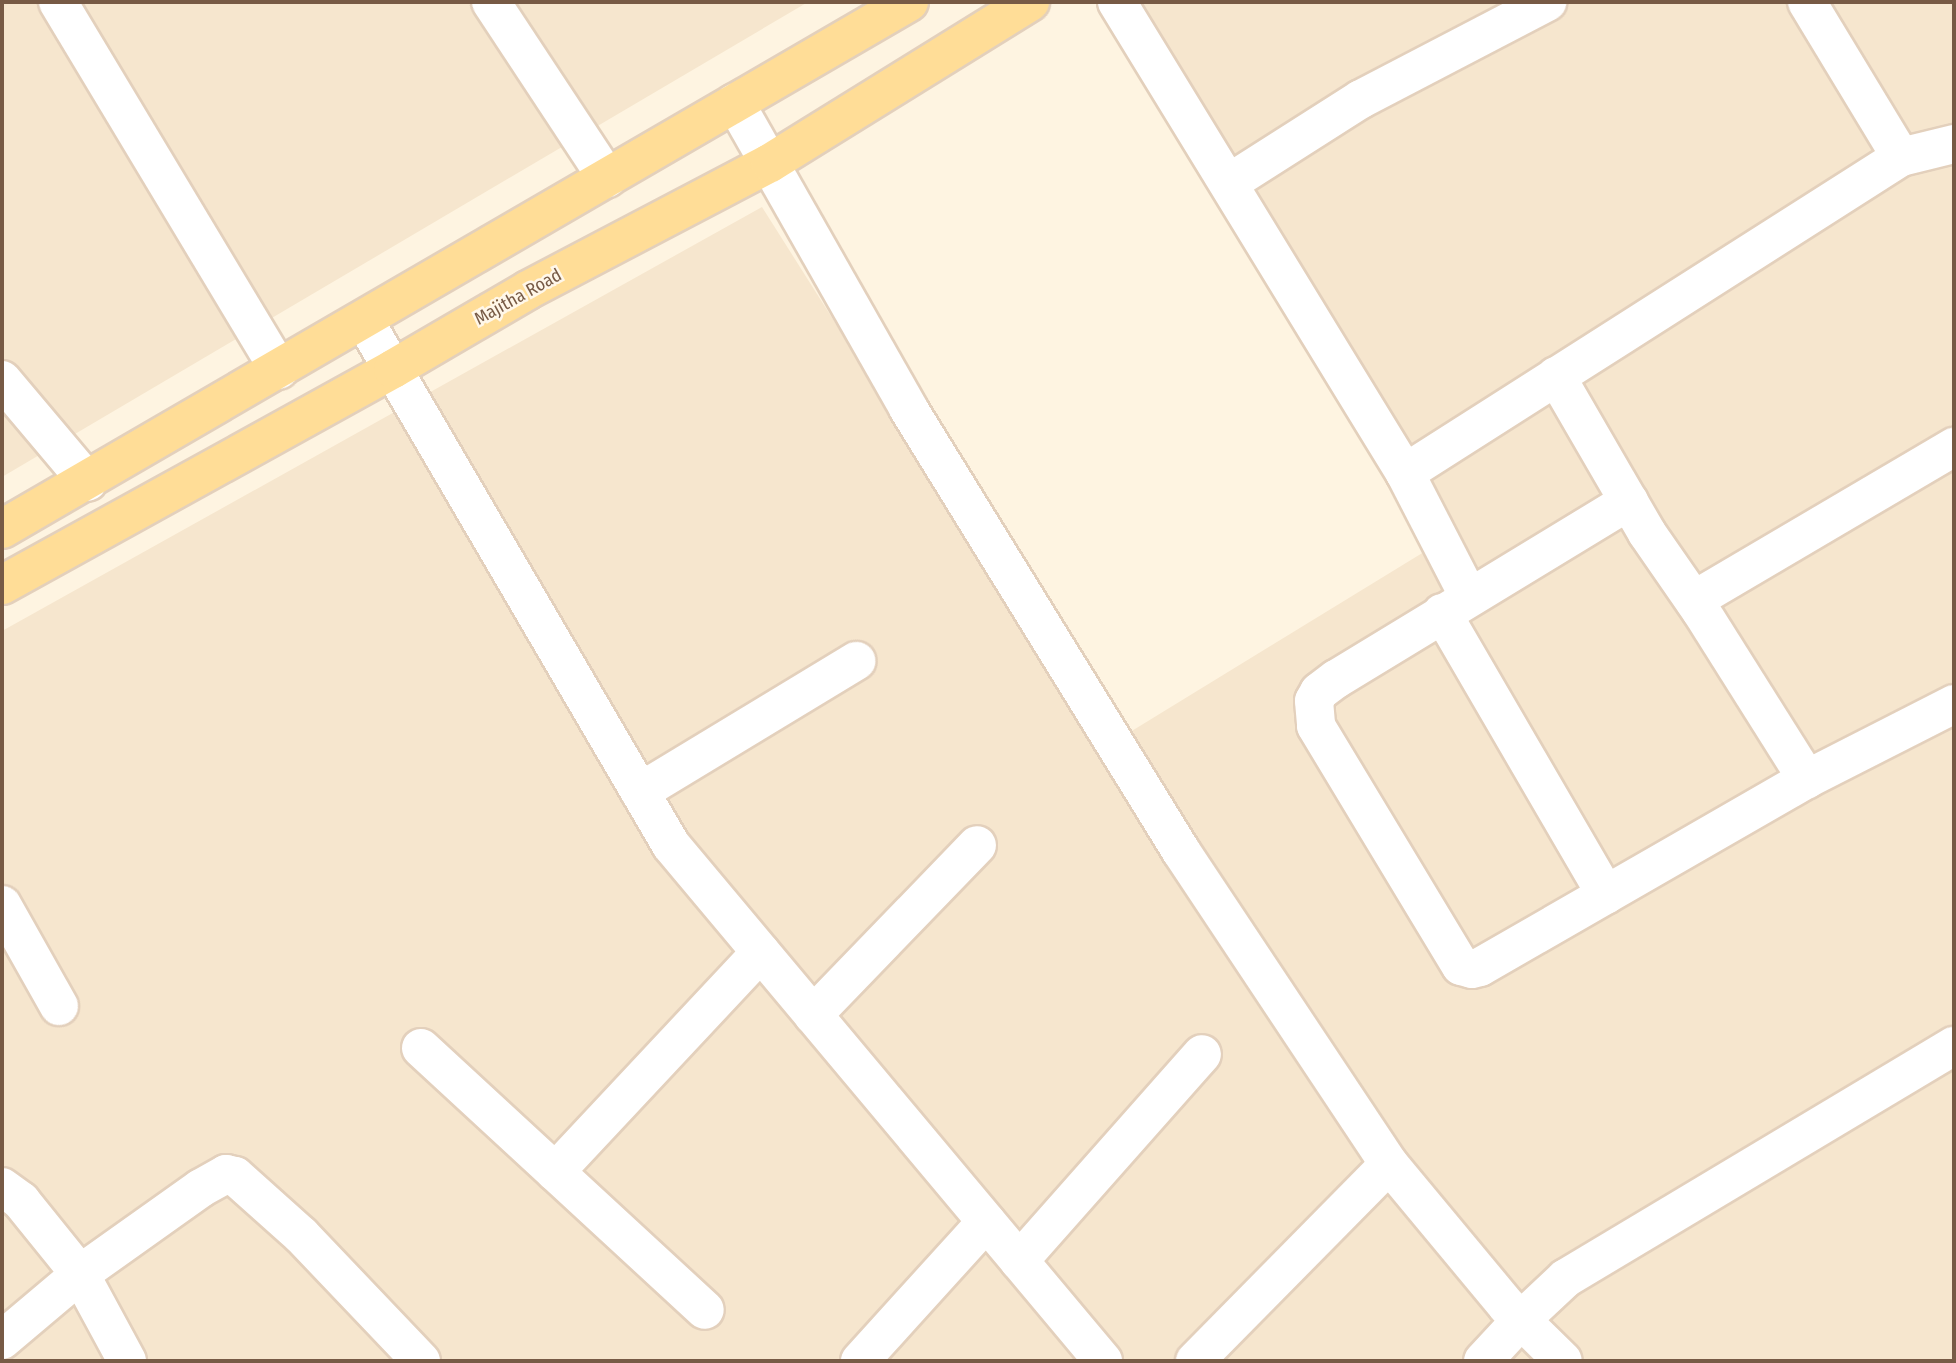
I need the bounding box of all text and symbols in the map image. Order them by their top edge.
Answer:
street label: Majitha Road [471,264,565,330]

